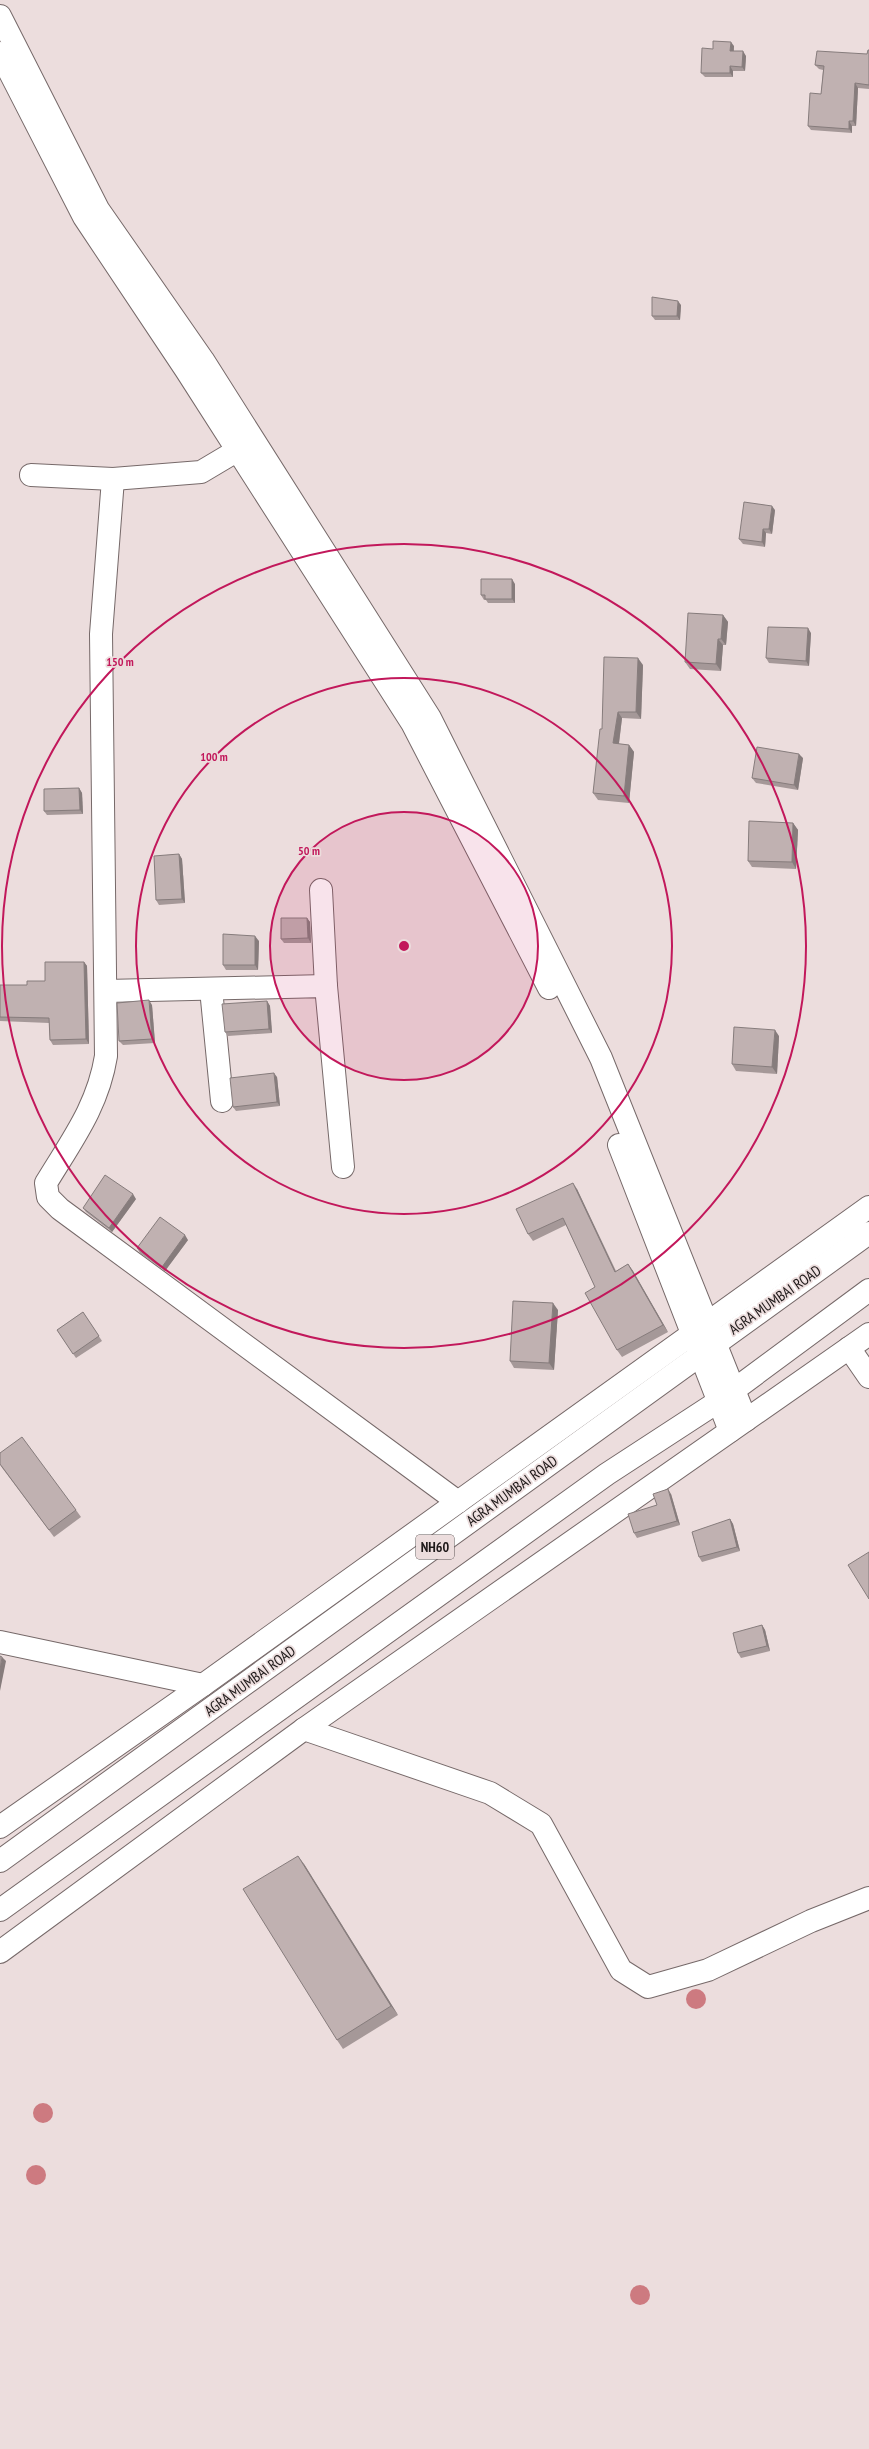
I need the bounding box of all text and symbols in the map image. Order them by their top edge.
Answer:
text: 150 m [106,654,134,669]
text: 100 m [200,749,228,764]
text: 50 m [298,843,320,858]
centre of rings [397,939,411,953]
street label: AGRA MUMBAI ROAD [725,1261,825,1338]
street label: AGRA MUMBAI ROAD [462,1451,561,1530]
road number: NH60 [416,1535,454,1559]
street label: AGRA MUMBAI ROAD [200,1641,299,1720]

